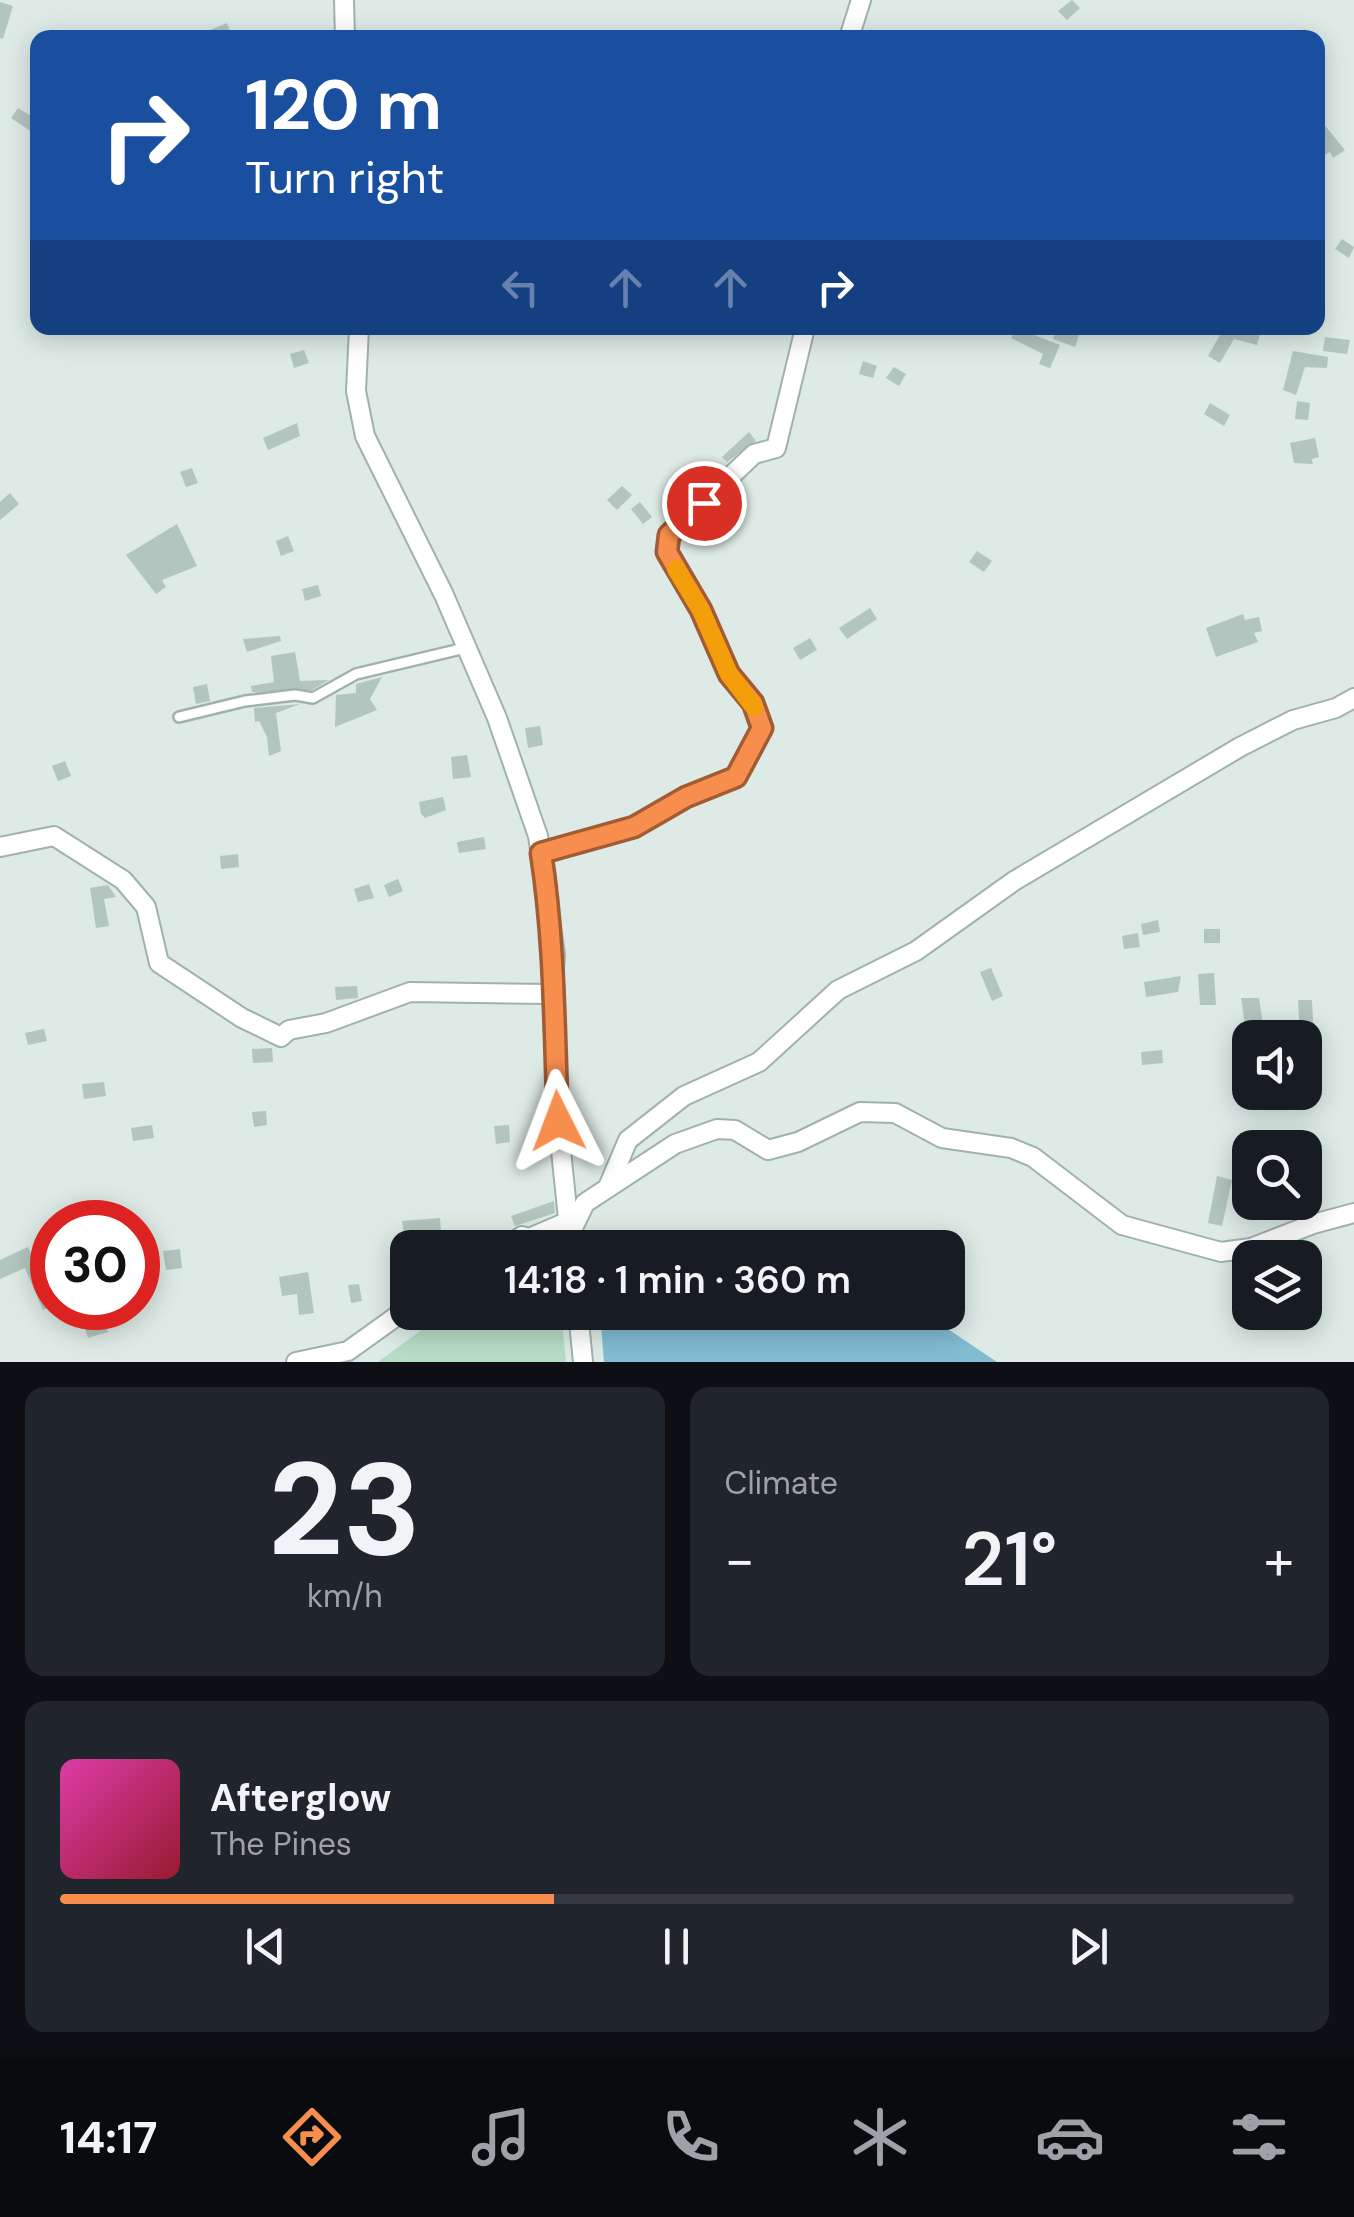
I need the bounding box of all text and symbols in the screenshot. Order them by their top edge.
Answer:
text: 120 m [245,60,442,151]
icon: right [80,70,210,200]
text: Turn right [245,148,444,207]
icon: left [493,260,548,315]
icon: ahead [598,260,653,315]
icon: ahead [703,260,758,315]
icon: right [808,260,863,315]
pin [662,461,747,546]
icon: arrive [677,476,732,531]
map controls [1232,1020,1322,1330]
button: sound [1232,1020,1322,1110]
position arrow [506,1069,610,1173]
button: search [1232,1130,1322,1220]
speed limit sign: 30 [30,1200,160,1330]
button: layers [1232,1240,1322,1330]
text: 14:18 · 1 min · 360 m [504,1255,851,1305]
text: 23 [268,1425,421,1594]
text: Climate [725,1462,838,1504]
text: 21° [961,1511,1057,1608]
text: − [725,1524,755,1596]
text: + [1264,1524,1294,1596]
text: km/h [307,1575,383,1617]
text: Afterglow [210,1773,391,1823]
text: The Pines [210,1823,352,1865]
icon: previous [238,1919,293,1974]
icon: pause [649,1919,704,1974]
icon: next [1061,1919,1116,1974]
icon: directions [277,2102,347,2172]
icon: music [466,2102,536,2172]
icon: phone [656,2102,726,2172]
icon: climate [845,2102,915,2172]
icon: car [1035,2102,1105,2172]
icon: filters [1224,2102,1294,2172]
text: 14:17 [60,2108,157,2167]

